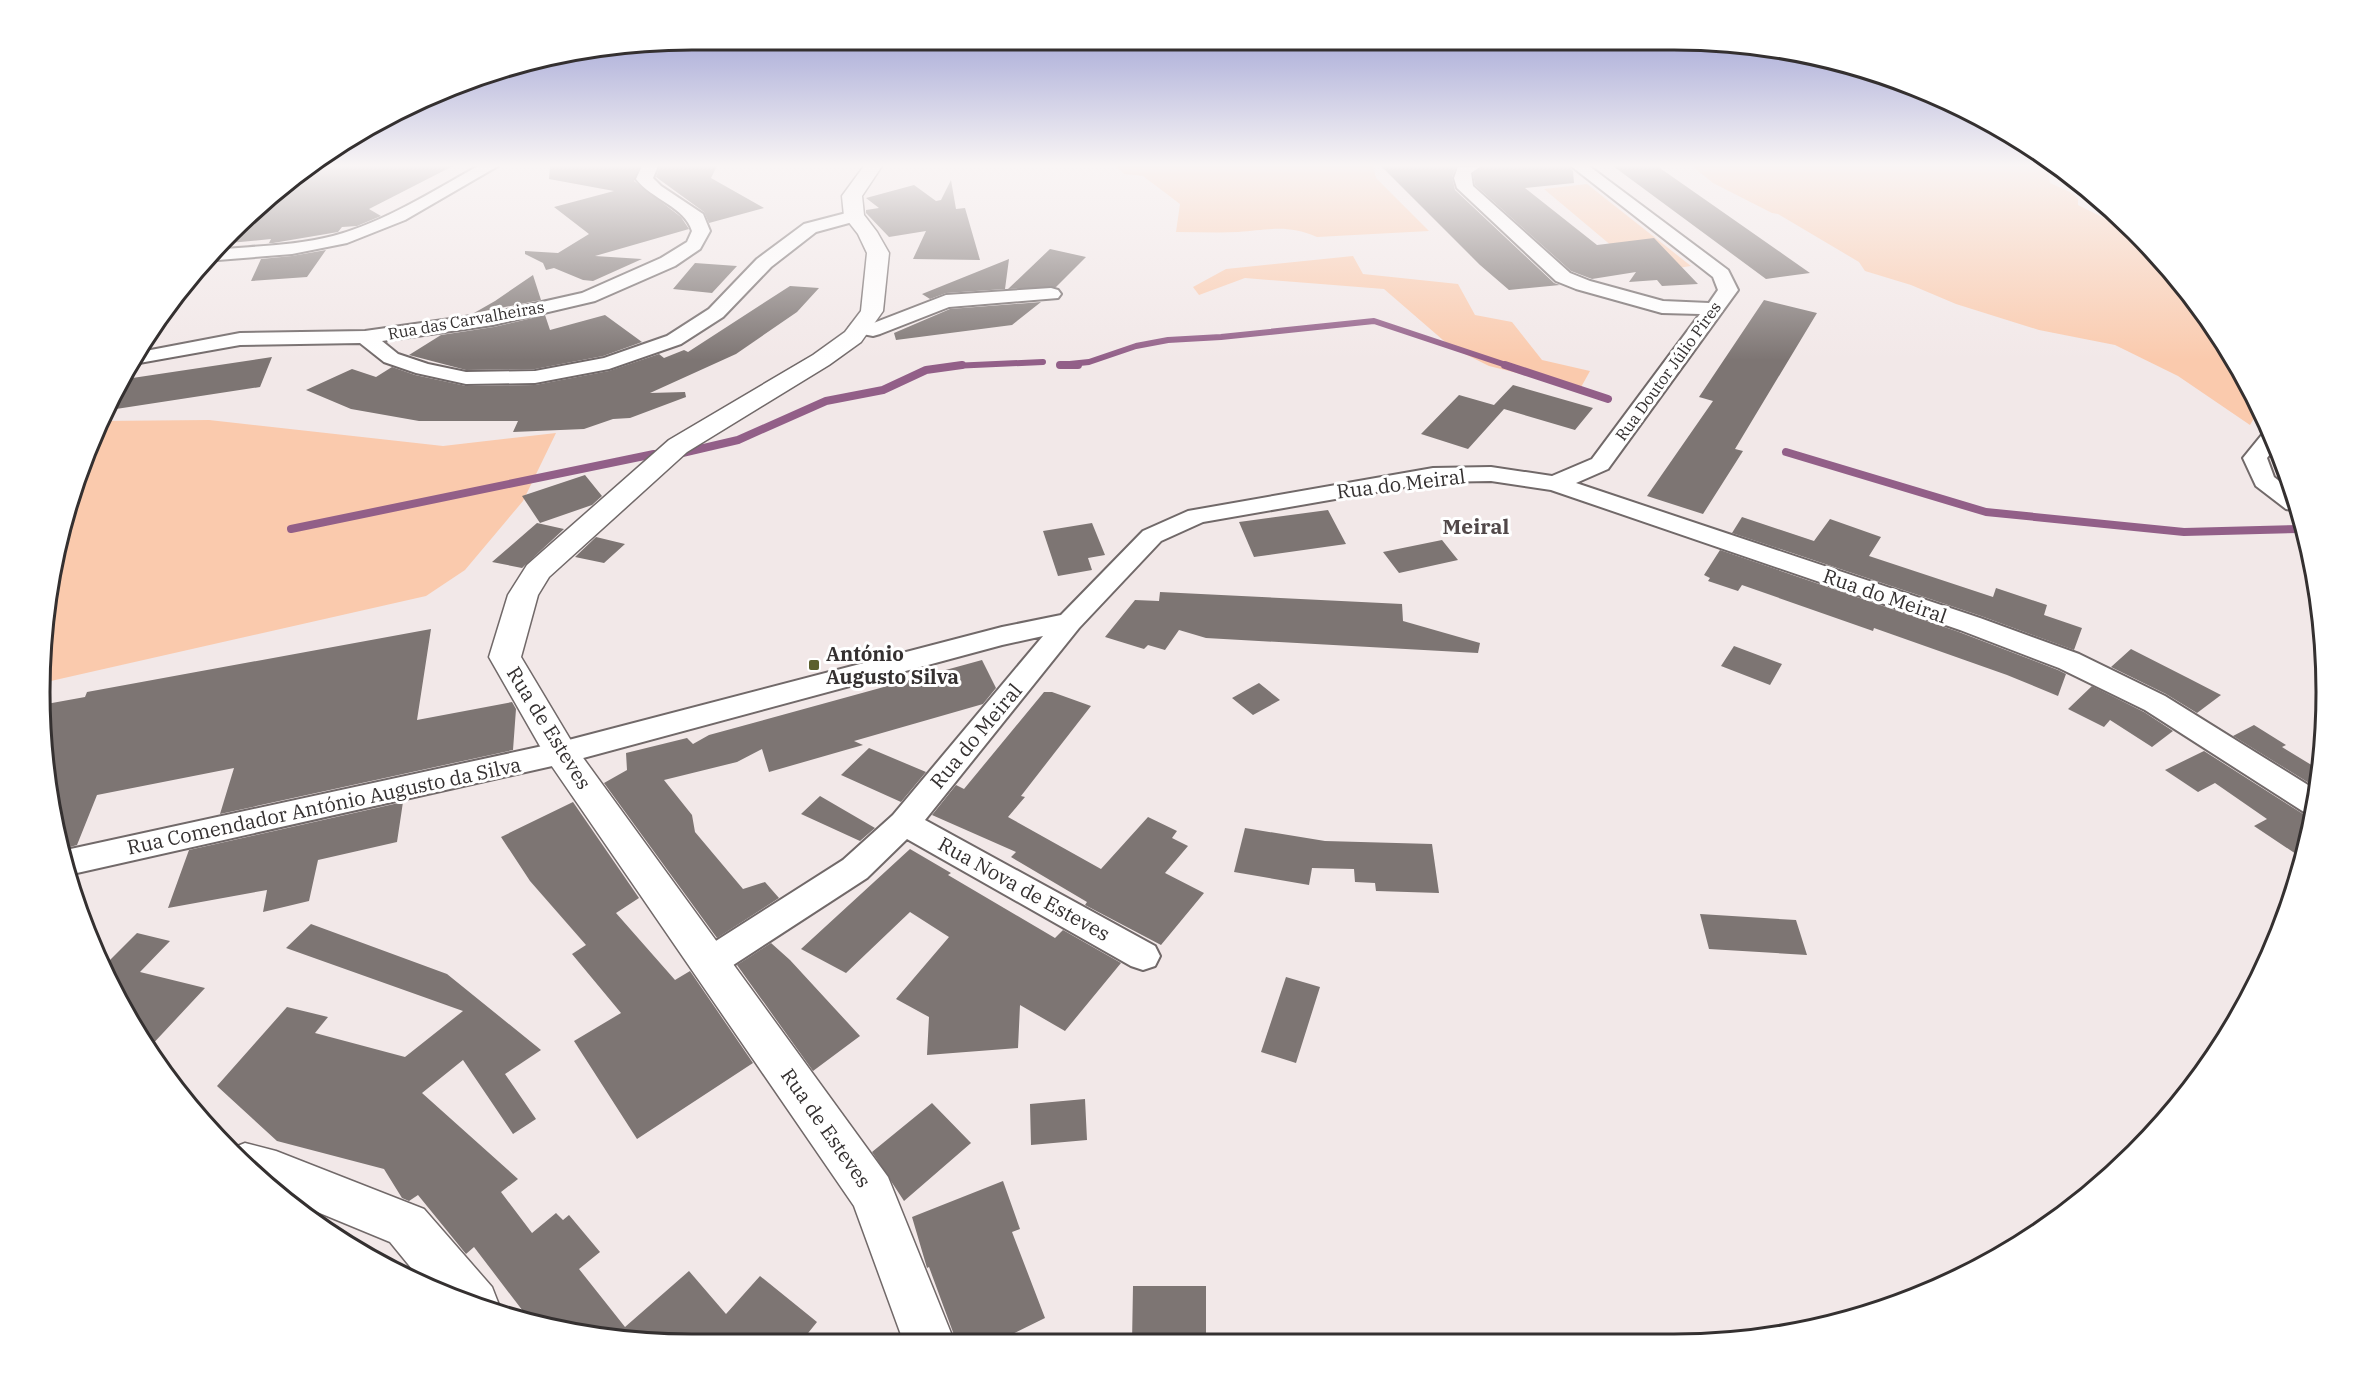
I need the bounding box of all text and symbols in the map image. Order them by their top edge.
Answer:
street label: Rua das Carvalheiras [386,296,546,344]
street label: Rua Doutor Júlio Pires [1611,298,1725,444]
street label: Rua do Meiral [1335,462,1467,505]
district label: Meiral [1443,512,1510,540]
street label: Rua do Meiral [1819,562,1951,629]
place label: António Augusto Silva [826,640,959,690]
marker: António Augusto Silva [807,658,821,672]
street label: Rua de Esteves [501,661,598,794]
street label: Rua do Meiral [924,677,1028,794]
street label: Rua Comendador António Augusto da Silva [124,750,524,861]
street label: Rua Nova de Esteves [934,830,1115,947]
street label: Rua de Esteves [775,1063,878,1193]

